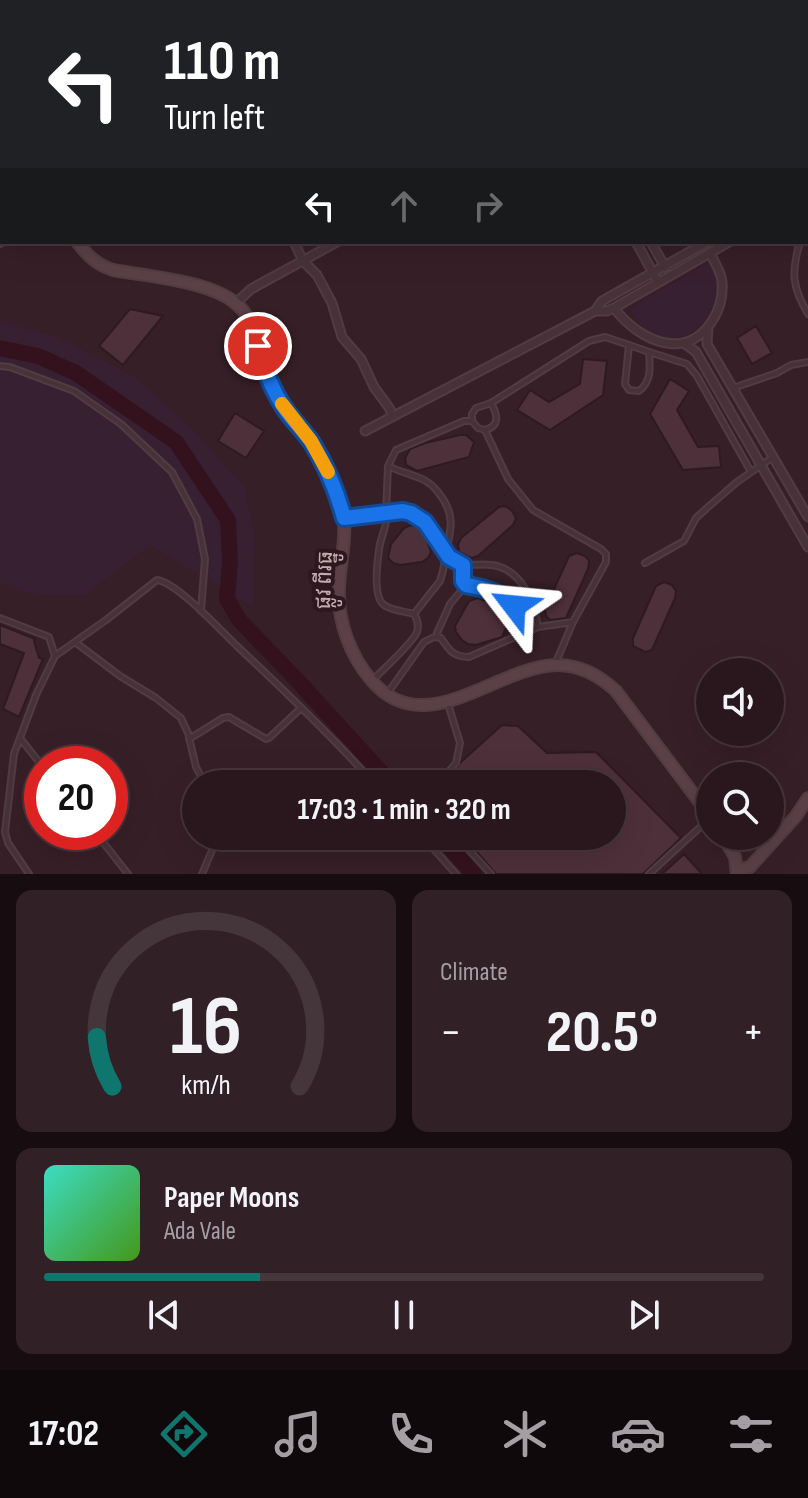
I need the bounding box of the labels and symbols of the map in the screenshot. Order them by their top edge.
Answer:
pin [224,312,292,380]
street label: ផ្លូវ ពីរធ្នូ [310,550,345,610]
position arrow [472,564,556,648]
speed limit sign: 20 [24,746,128,850]

